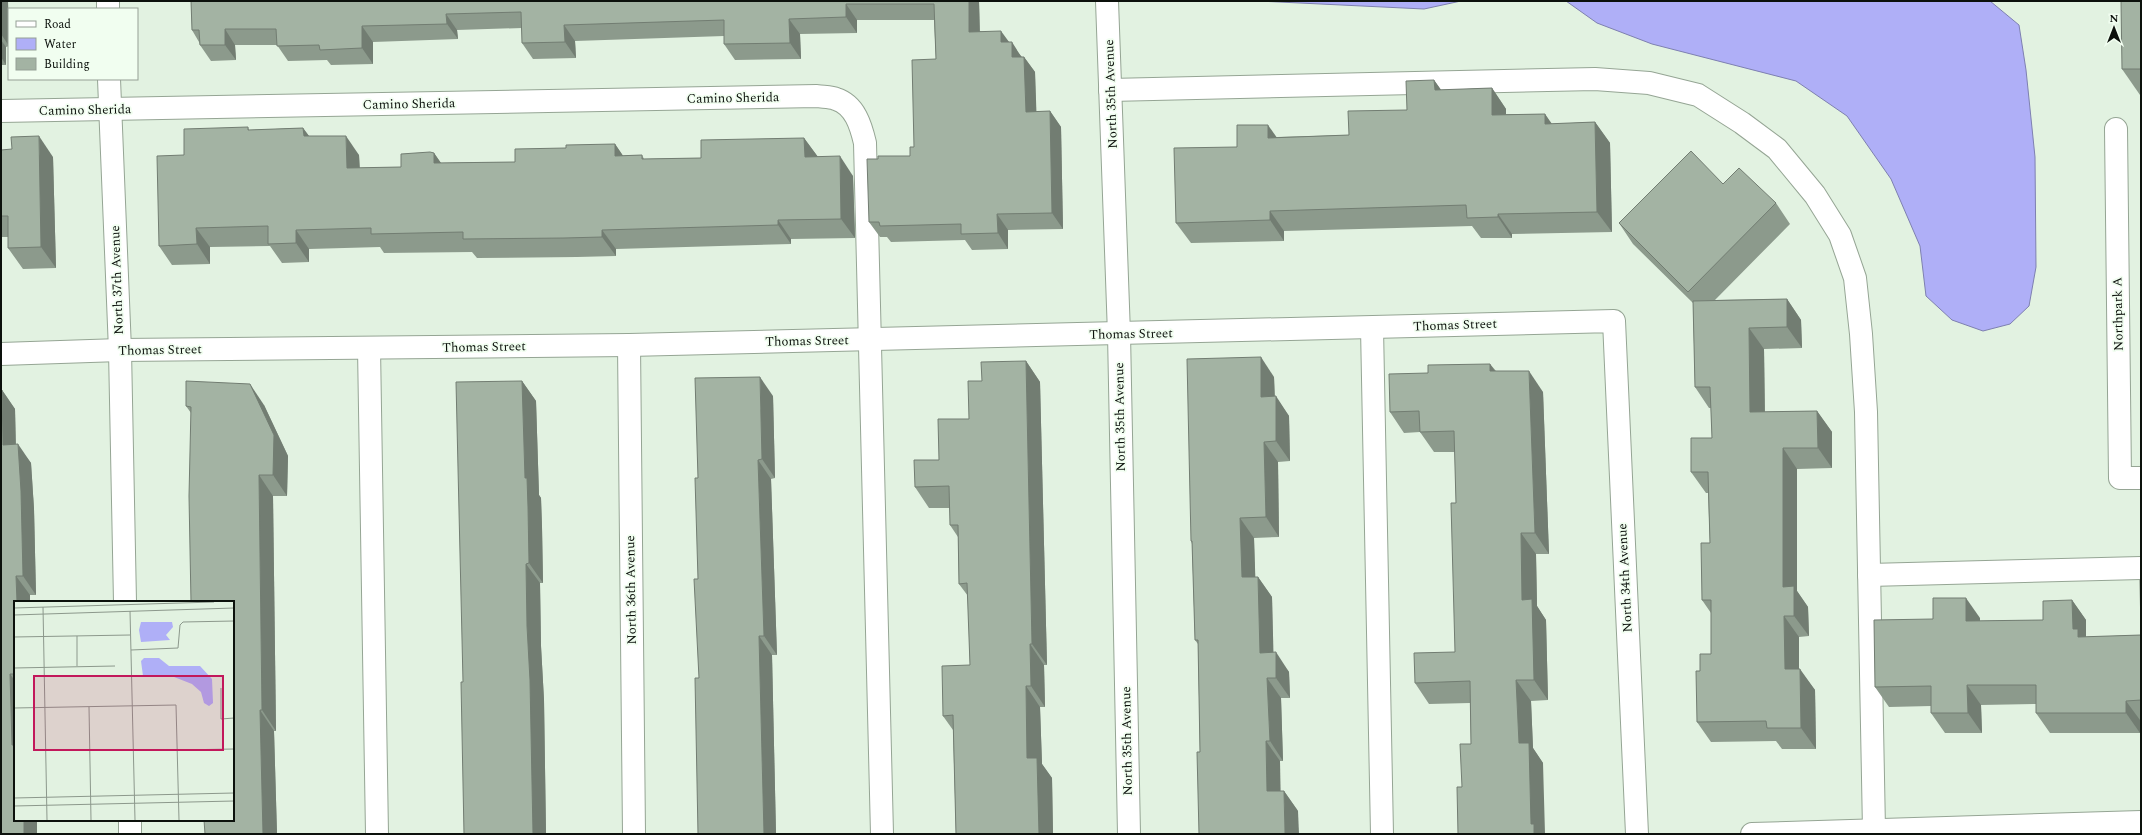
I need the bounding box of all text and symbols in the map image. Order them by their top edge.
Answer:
legend [8,8,138,80]
north arrow [2094,8,2134,48]
text: N [2110,10,2119,27]
text: Road [44,15,71,34]
text: Water [44,35,76,54]
street label: North 35th Avenue [1099,39,1123,149]
text: Building [44,55,90,74]
street label: Camino Sherida [687,87,780,109]
street label: Camino Sherida [363,93,456,115]
street label: Camino Sherida [39,99,132,121]
street label: North 37th Avenue [105,225,129,335]
street label: Northpark A [2107,277,2129,351]
street label: Thomas Street [1413,314,1498,336]
street label: Thomas Street [1089,323,1173,345]
street label: Thomas Street [765,330,849,352]
street label: Thomas Street [442,336,526,358]
street label: Thomas Street [118,339,202,361]
street label: North 35th Avenue [1109,362,1131,472]
street label: North 34th Avenue [1612,523,1638,633]
street label: North 36th Avenue [620,535,642,645]
inset map [14,601,234,821]
street label: North 35th Avenue [1116,686,1138,796]

